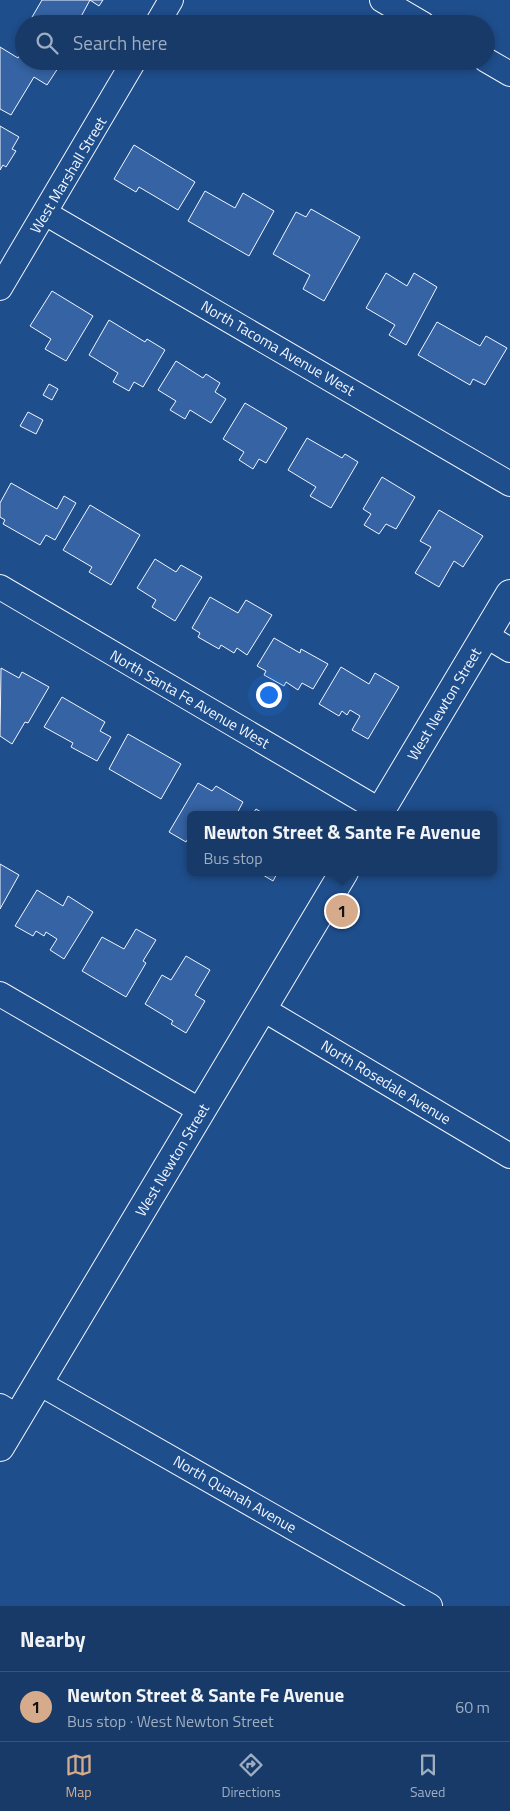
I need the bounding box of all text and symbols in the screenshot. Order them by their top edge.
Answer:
search box [15,15,495,70]
text: Search here [73,28,167,57]
icon: search [33,29,61,57]
street label: West Marshall Street [24,112,112,238]
street label: North Tacoma Avenue West [197,294,360,402]
street label: West Newton Street [401,642,487,765]
street label: North Santa Fe Avenue West [106,644,275,755]
your location [256,682,282,708]
popup [187,811,497,876]
text: Newton Street & Sante Fe Avenue [203,817,481,846]
text: Bus stop [203,846,263,870]
pin: 1 [326,892,358,930]
street label: North Rosedale Avenue [317,1034,455,1130]
street label: West Newton Street [129,1098,215,1221]
street label: North Quanah Avenue [169,1449,301,1539]
text: Nearby [20,1623,85,1655]
text: Newton Street & Sante Fe Avenue [67,1680,344,1709]
text: 1 [32,1695,40,1719]
text: 60 m [455,1695,490,1719]
text: Bus stop · West Newton Street [67,1709,274,1733]
tab: Map [65,1751,93,1802]
tab: Directions [222,1751,281,1802]
tab: Saved [410,1751,446,1802]

